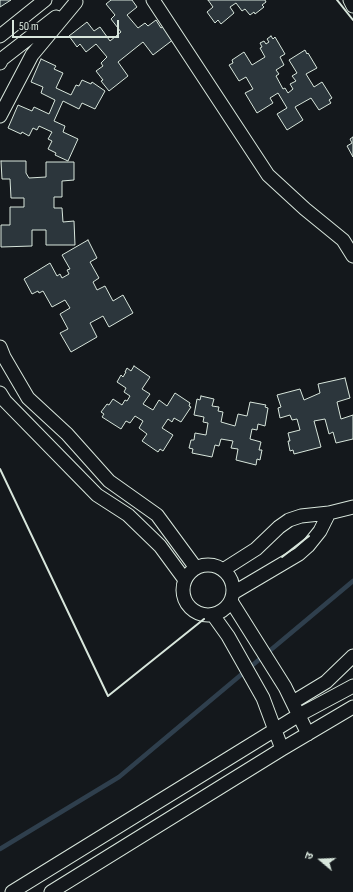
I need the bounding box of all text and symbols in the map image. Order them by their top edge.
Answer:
scale bar [14,12,121,38]
text: 50 m [19,19,39,34]
north arrow [301,840,341,880]
text: उ [302,851,316,861]

